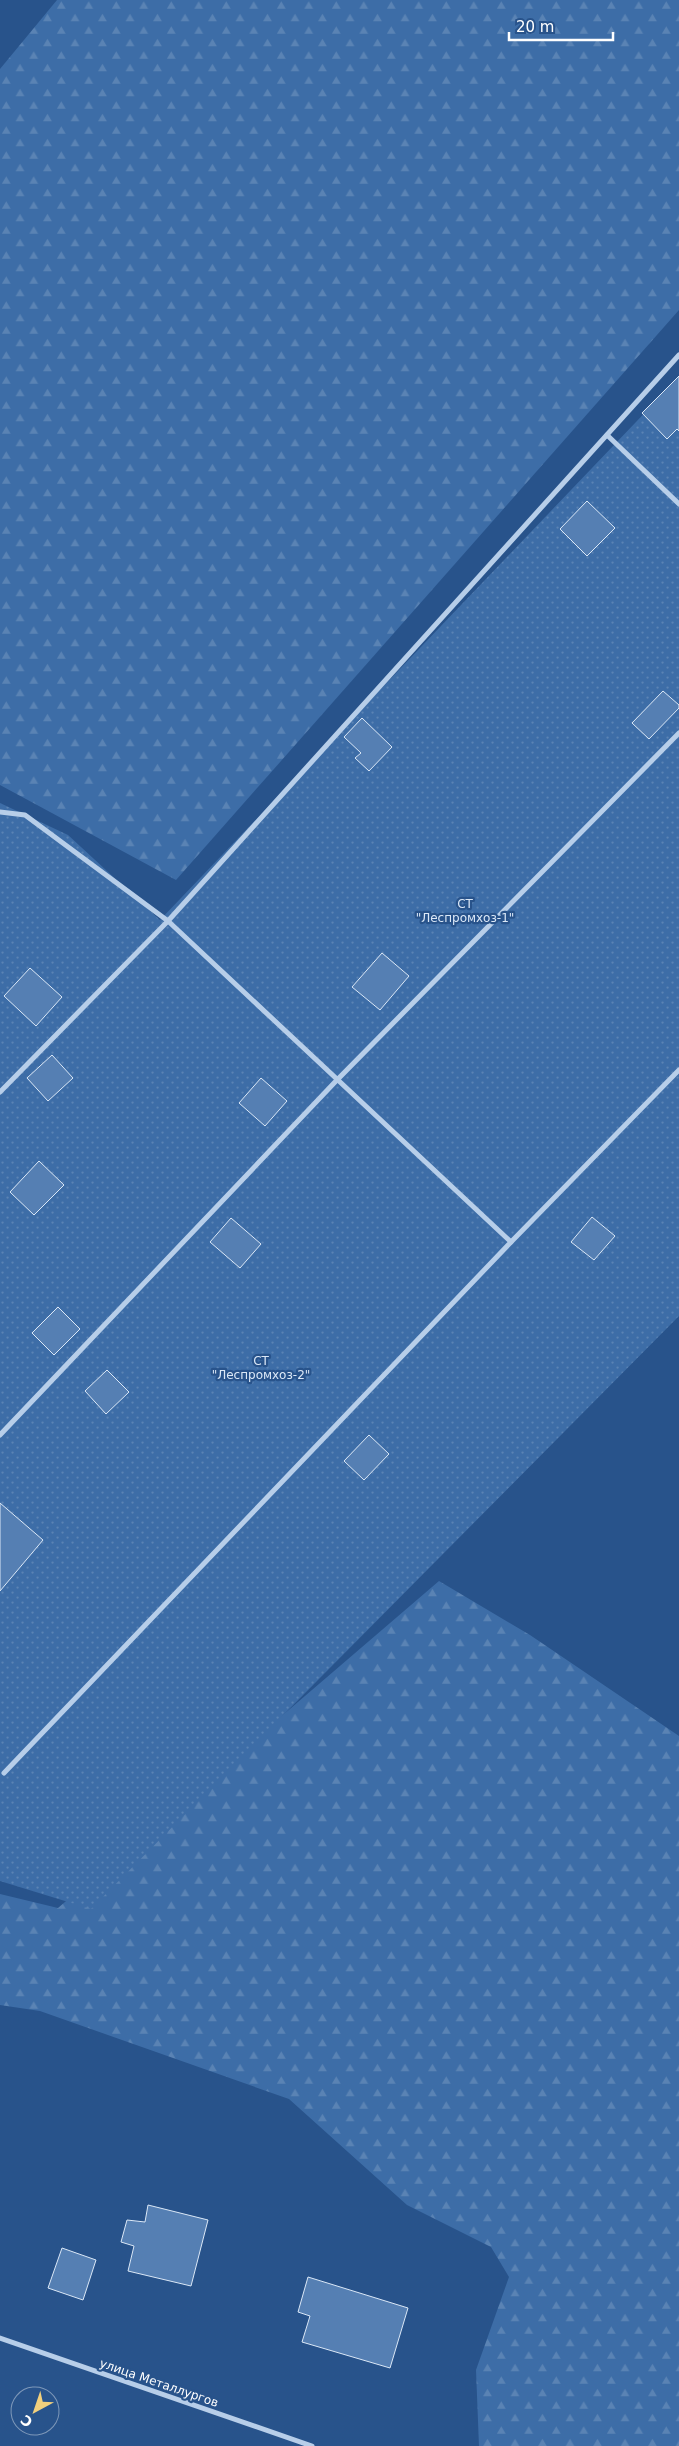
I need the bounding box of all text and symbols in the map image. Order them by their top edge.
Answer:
scale bar [509,10,613,42]
text: 20 m [516,18,554,36]
park label: СТ "Леспромхоз-1" [416,897,514,925]
park label: СТ "Леспромхоз-2" [212,1354,310,1382]
street label: улица Металлургов [98,2356,220,2410]
north arrow [10,2386,60,2436]
text: С [18,2412,36,2430]

